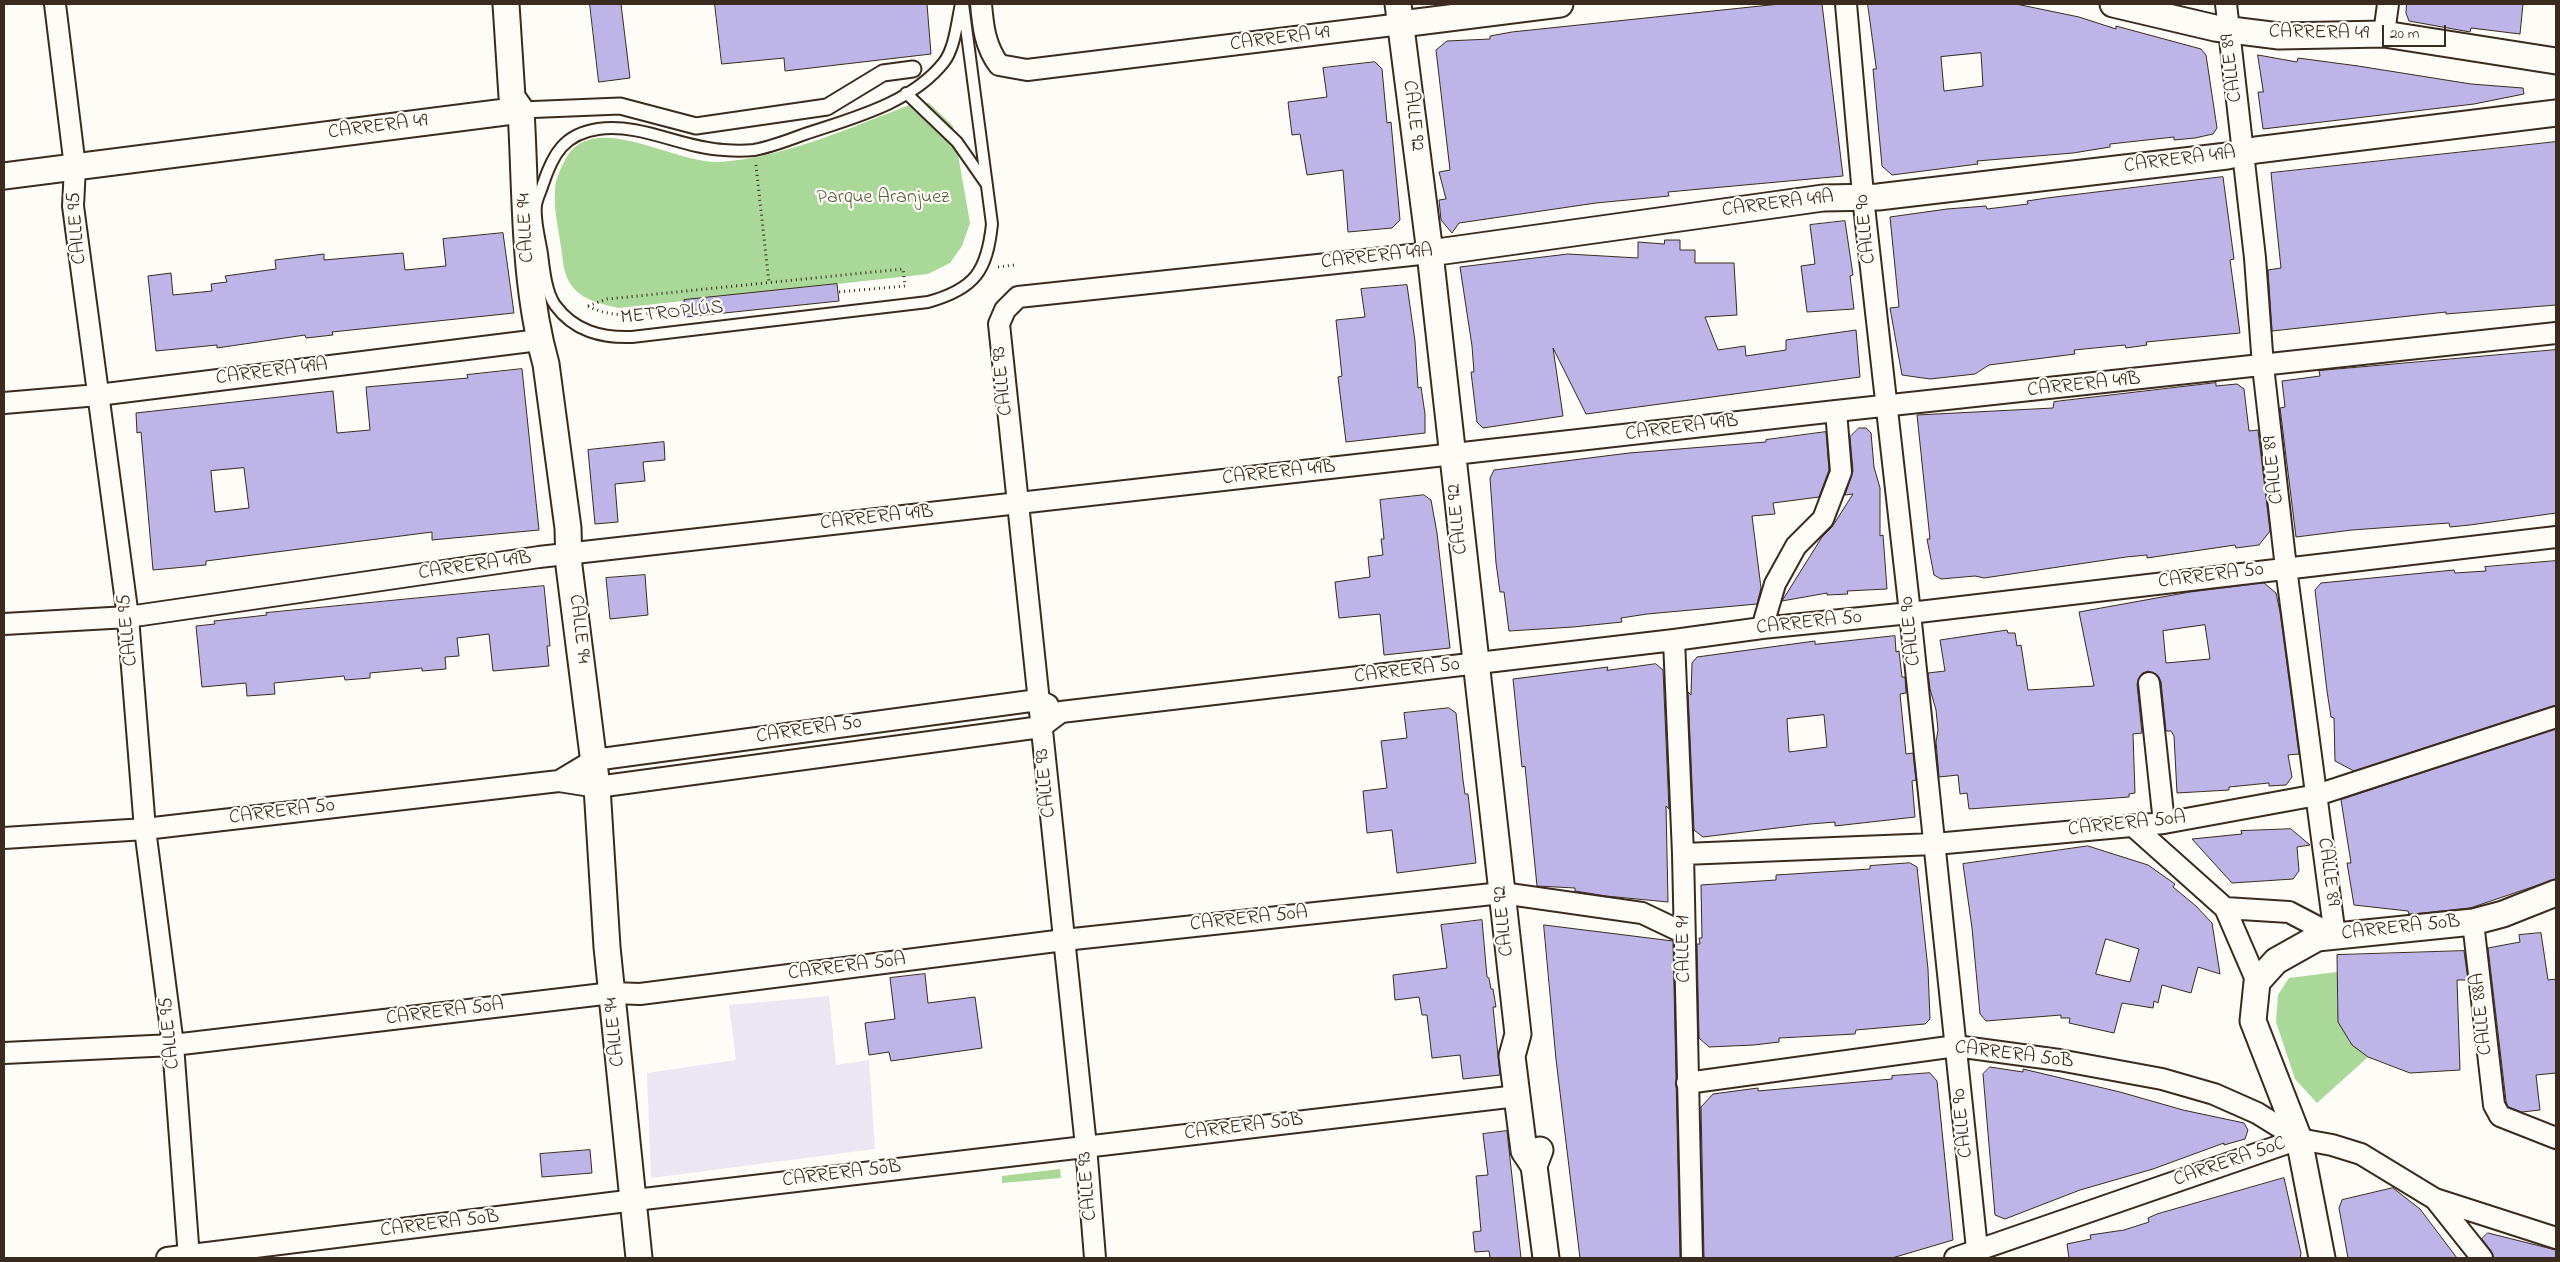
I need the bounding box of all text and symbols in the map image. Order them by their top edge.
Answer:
scale bar [2385,15,2449,47]
street label: CARRERA 49 [2269,21,2369,47]
street label: CARRERA 49 [1229,22,1331,58]
text: 20 m [2390,23,2419,45]
street label: CALLE 89 [2217,32,2249,104]
street label: CALLE 92 [1396,79,1428,153]
street label: CARRERA 49 [327,110,429,146]
street label: CARRERA 49A [2123,142,2237,180]
street label: CARRERA 49A [1721,186,1835,224]
park label: Parque Aranjuez [817,187,949,211]
street label: CALLE 95 [63,191,93,265]
street label: CALLE 94 [513,193,541,263]
street label: CALLE 90 [1851,193,1883,265]
street label: CARRERA 49A [1320,240,1434,276]
street label: METROPLÚS [619,297,725,331]
street label: CALLE 93 [988,345,1020,417]
street label: CARRERA 49A [215,354,329,392]
street label: CARRERA 49B [2026,368,2142,404]
street label: CARRERA 49B [1624,410,1740,448]
street label: CALLE 89 [2259,435,2291,505]
street label: CARRERA 49B [1221,456,1337,492]
street label: CALLE 92 [1443,482,1475,556]
street label: CARRERA 49B [819,501,935,537]
street label: CARRERA 49B [417,547,533,587]
street label: CARRERA 50 [2157,559,2265,595]
street label: CALLE 95 [113,593,145,667]
street label: CALLE 94 [562,593,594,665]
street label: CALLE 90 [1896,595,1928,667]
street label: CARRERA 50 [1755,607,1863,641]
street label: CARRERA 50 [1353,654,1461,690]
street label: CARRERA 50 [755,712,863,750]
street label: CALLE 93 [1031,747,1063,819]
street label: CARRERA 50 [228,795,336,831]
street label: CARRERA 50A [2067,807,2187,843]
street label: CALLE 89 [2310,836,2344,908]
street label: CALLE 92 [1489,884,1521,958]
street label: CARRERA 50A [1189,902,1309,938]
street label: CARRERA 50B [2340,911,2462,947]
street label: CALLE 91 [1672,915,1698,983]
street label: CARRERA 50A [787,949,907,987]
street label: CALLE 88A [2467,972,2499,1056]
street label: CARRERA 50A [385,994,505,1032]
street label: CALLE 95 [155,996,187,1070]
street label: CALLE 94 [600,996,632,1068]
street label: CARRERA 50B [1953,1037,2075,1075]
street label: CALLE 90 [1948,1087,1980,1159]
street label: CARRERA 50B [1183,1109,1305,1147]
street label: CARRERA 50C [2171,1133,2289,1193]
street label: CALLE 93 [1074,1150,1104,1222]
street label: CARRERA 50B [781,1156,903,1194]
street label: CARRERA 50B [379,1206,501,1244]

